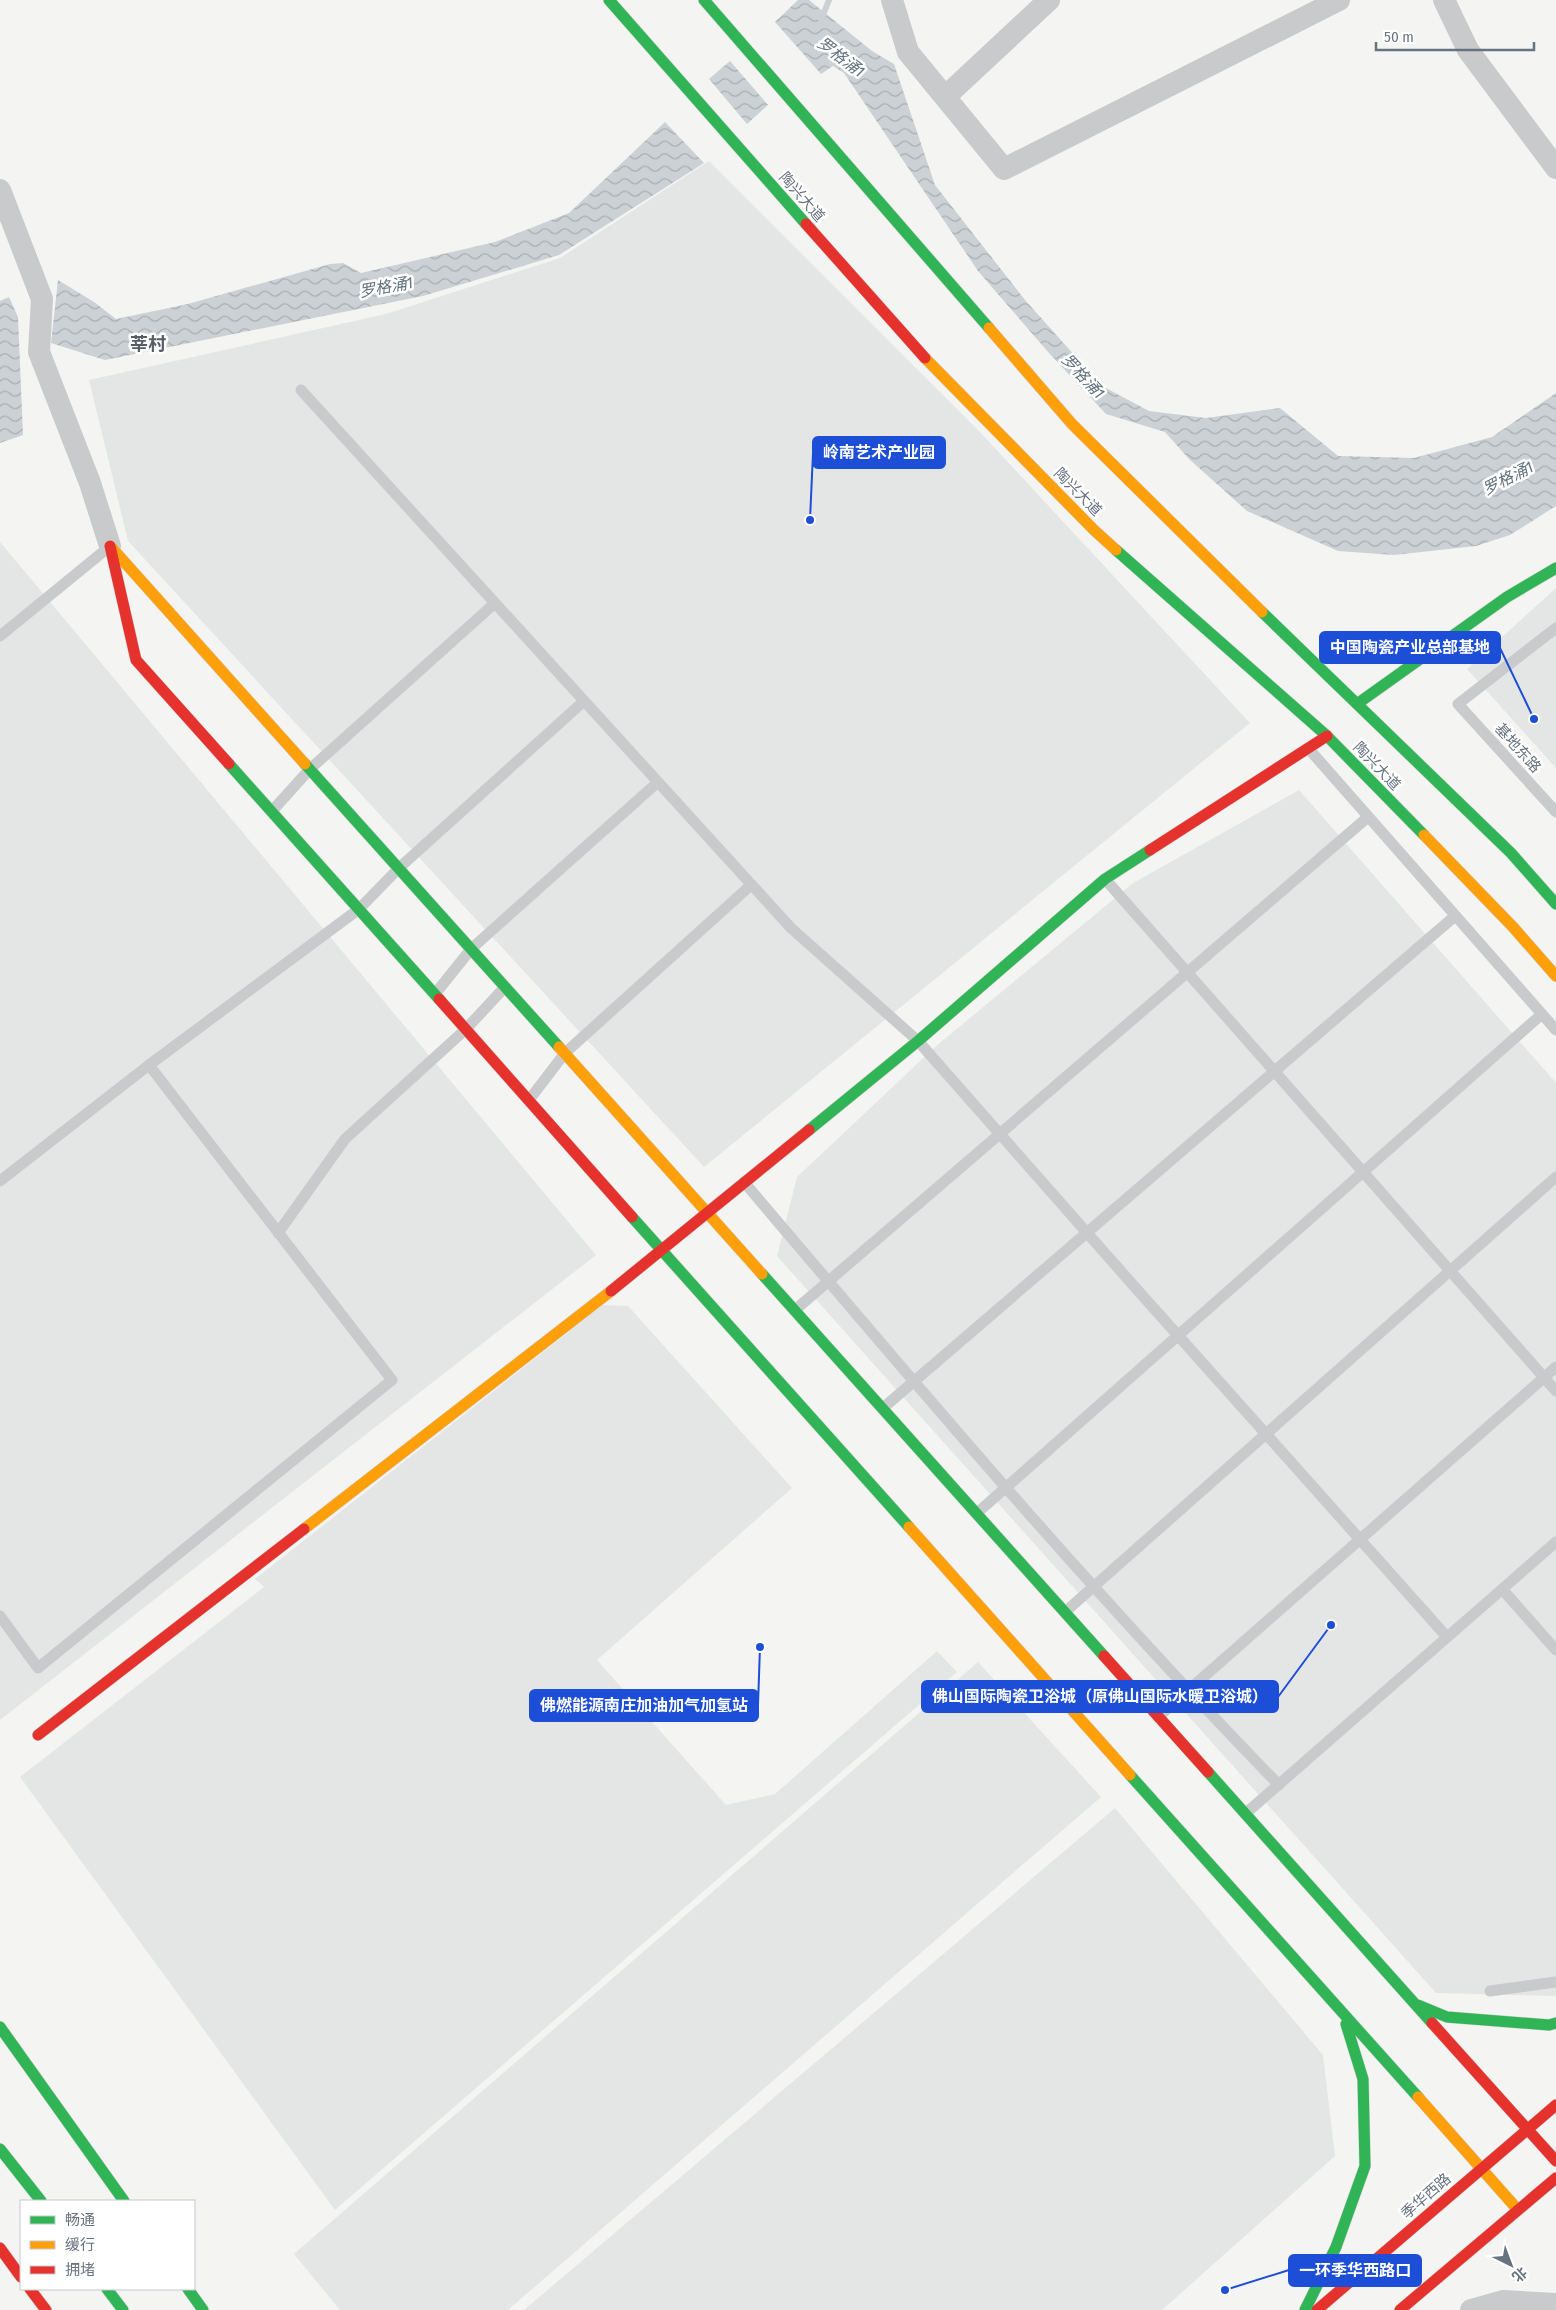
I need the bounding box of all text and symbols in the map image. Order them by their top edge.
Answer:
scale bar [1376,20,1534,52]
text: 50 m [1384,28,1414,46]
water label: 罗格涌1 [814,33,868,81]
street label: 陶兴大道 [776,168,828,226]
water label: 罗格涌1 [358,273,414,301]
district label: 莘村 [130,333,166,355]
water label: 罗格涌1 [1058,350,1108,402]
callout: 岭南艺术产业园 [813,437,945,468]
text: 岭南艺术产业园 [823,443,935,462]
water label: 罗格涌1 [1479,457,1537,499]
street label: 陶兴大道 [1050,464,1106,520]
callout: 中国陶瓷产业总部基地 [1320,632,1500,663]
text: 中国陶瓷产业总部基地 [1330,638,1490,657]
street label: 基地东路 [1491,720,1545,776]
street label: 陶兴大道 [1350,738,1404,794]
callout: 佛山国际陶瓷卫浴城（原佛山国际水暖卫浴城） [922,1681,1278,1712]
text: 佛山国际陶瓷卫浴城（原佛山国际水暖卫浴城） [932,1687,1268,1706]
callout: 佛燃能源南庄加油加气加氢站 [530,1690,758,1721]
text: 佛燃能源南庄加油加气加氢站 [540,1696,748,1715]
street label: 季华西路 [1397,2170,1455,2222]
legend [20,2200,195,2290]
text: 畅通 [65,2211,95,2229]
text: 缓行 [65,2236,95,2254]
north arrow [1486,2240,1536,2290]
callout: 一环季华西路口 [1289,2255,1421,2286]
text: 拥堵 [65,2261,95,2279]
text: 一环季华西路口 [1299,2261,1411,2280]
text: 北 [1508,2263,1530,2285]

